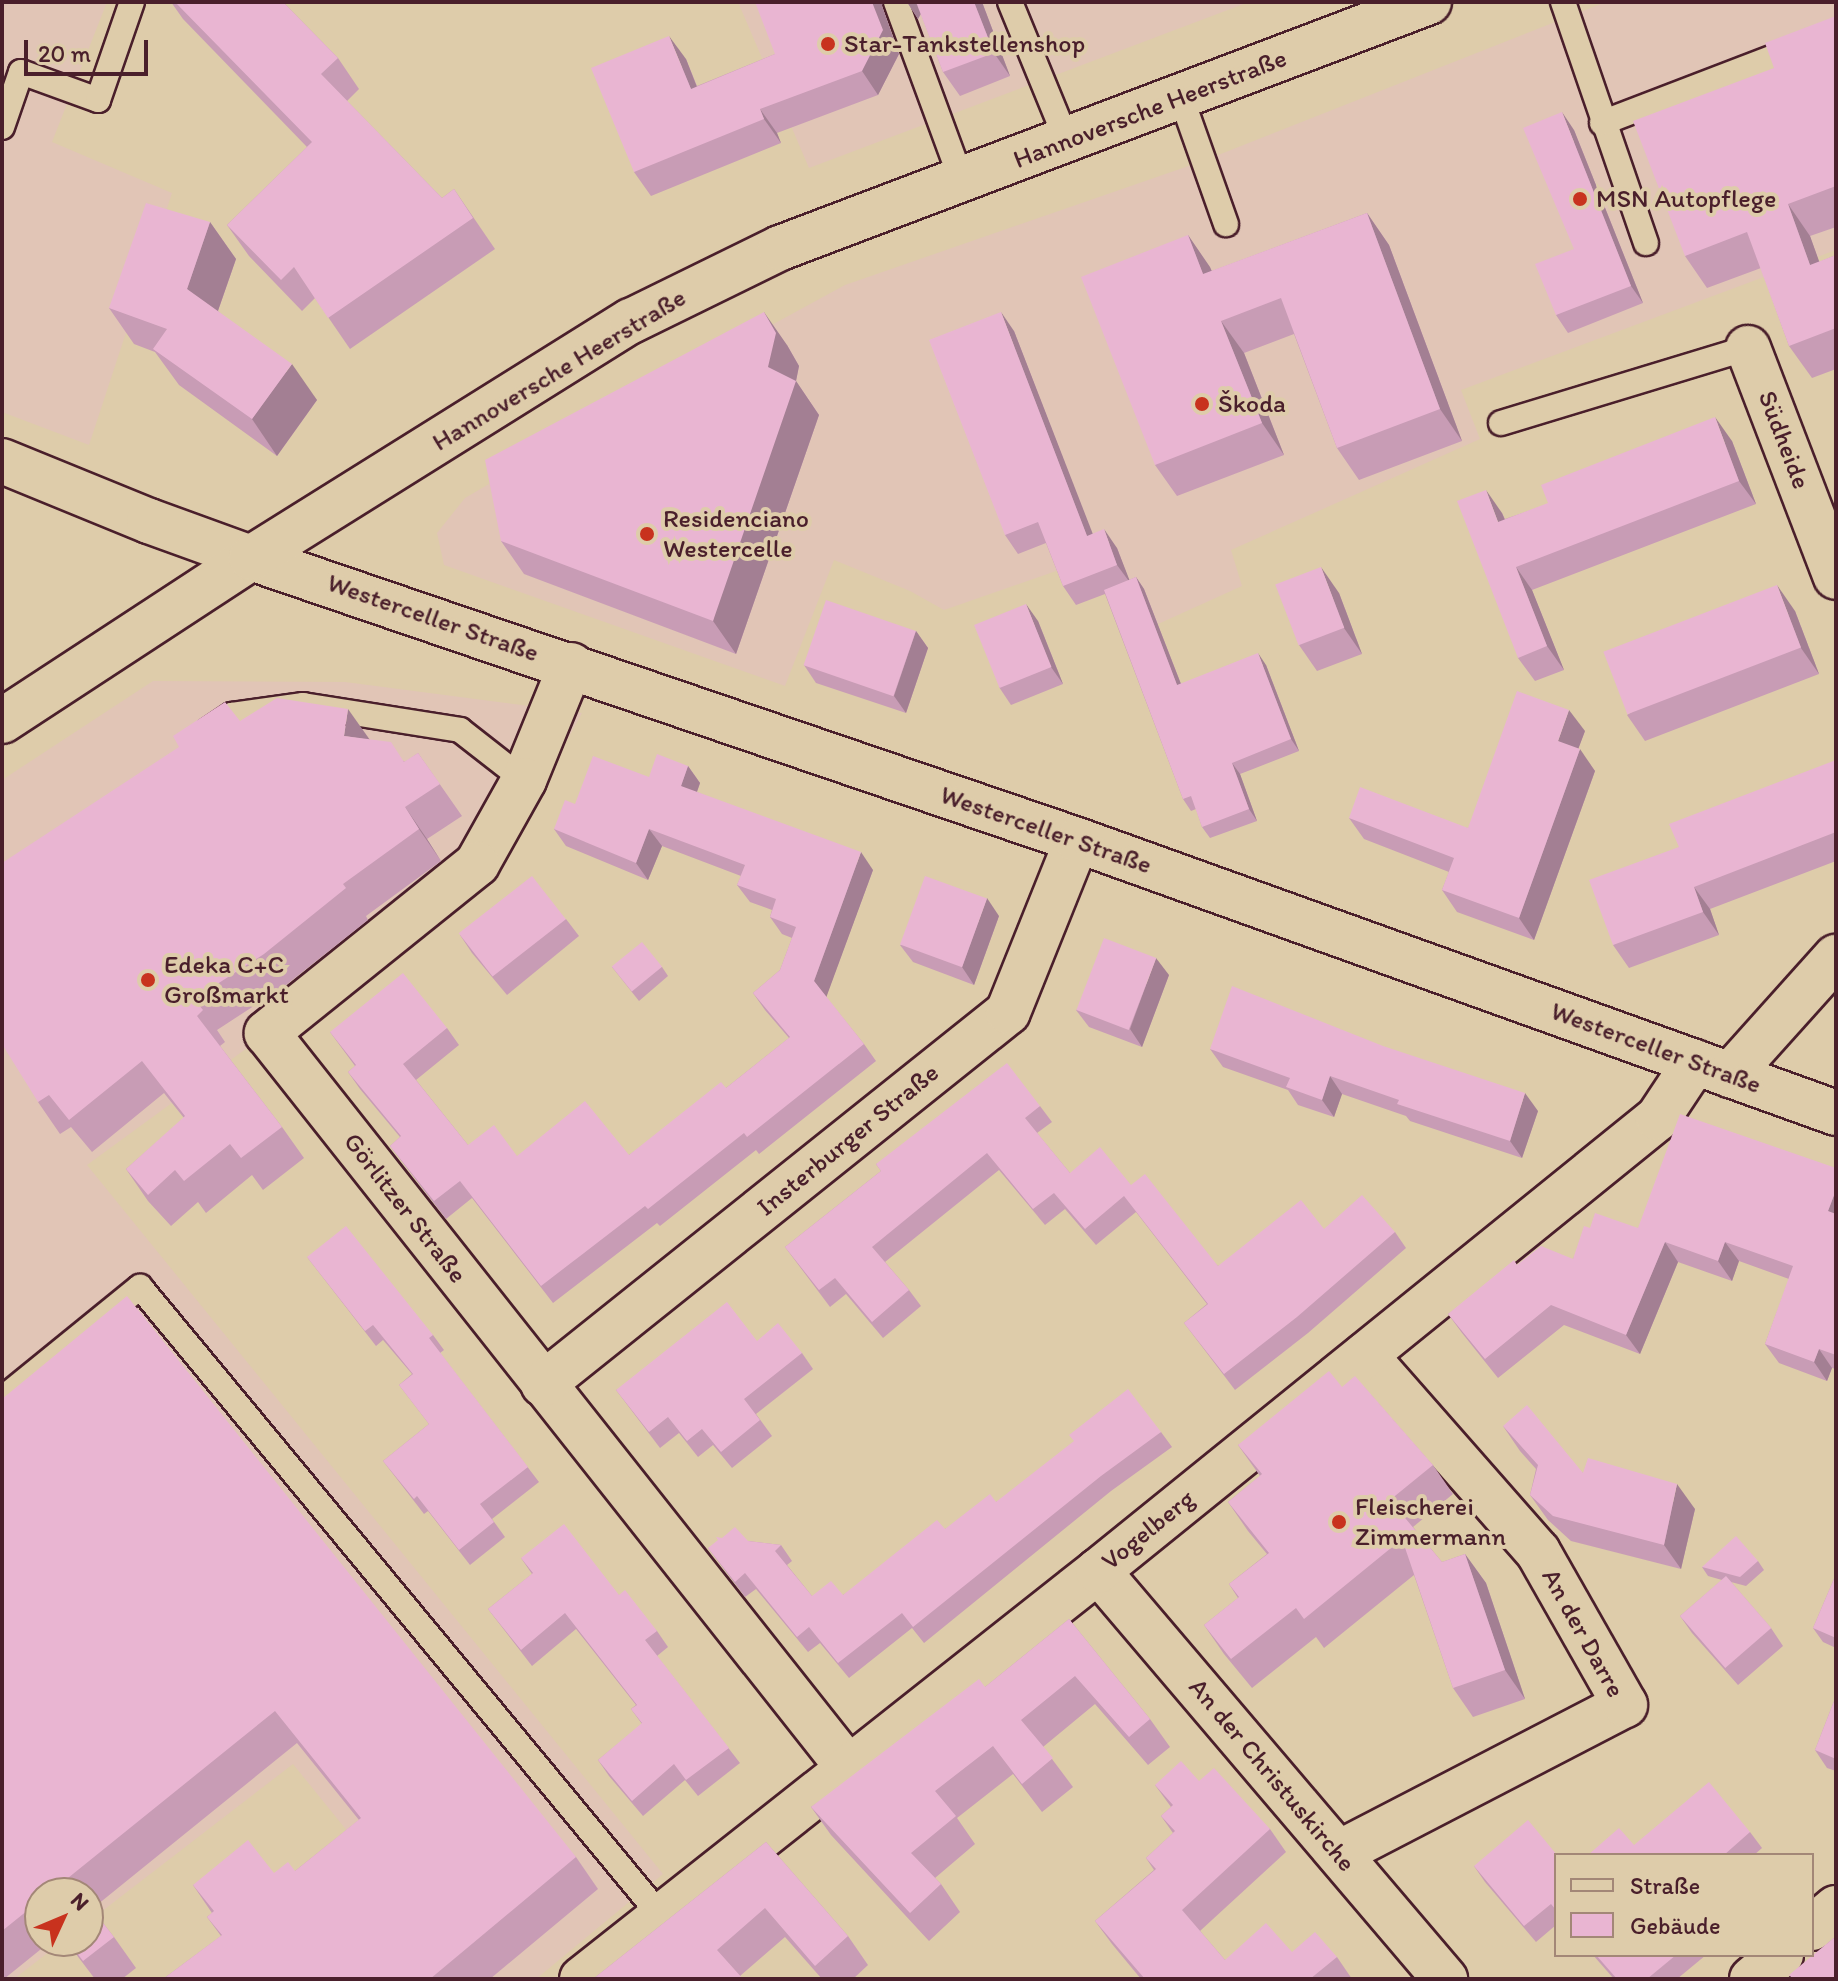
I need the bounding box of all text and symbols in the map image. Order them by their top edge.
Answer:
scale bar [28,24,152,74]
place label: Star-Tankstellenshop [844,28,1085,60]
marker: Star-Tankstellenshop [819,35,837,53]
text: 20 m [38,39,91,68]
street label: Hannoversche Heerstraße [1009,42,1291,176]
place label: MSN Autopflege [1596,183,1776,215]
marker: MSN Autopflege [1571,190,1589,208]
street label: Hannoversche Heerstraße [426,282,692,458]
street label: Südheide [1751,387,1817,493]
place label: Škoda [1218,388,1286,420]
marker: Škoda [1193,395,1211,413]
place label: Residenciano Westercelle [663,503,809,564]
marker: Residenciano Westercelle [638,525,656,543]
street label: Westerceller Straße [323,567,543,669]
street label: Westerceller Straße [936,779,1156,881]
place label: Edeka C+C Großmarkt [164,949,289,1010]
marker: Edeka C+C Großmarkt [139,971,157,989]
street label: Westerceller Straße [1546,995,1766,1101]
street label: Insterburger Straße [751,1057,945,1223]
street label: Görlitzer Straße [337,1127,473,1289]
street label: Vogelberg [1095,1483,1201,1577]
place label: Fleischerei Zimmermann [1355,1491,1506,1552]
marker: Fleischerei Zimmermann [1330,1513,1348,1531]
street label: An der Darre [1535,1563,1631,1703]
street label: An der Christuskirche [1182,1672,1362,1878]
legend [1554,1853,1814,1957]
text: Straße [1630,1871,1700,1900]
north arrow [24,1877,104,1957]
text: N [65,1887,95,1916]
text: Gebäude [1630,1911,1721,1940]

